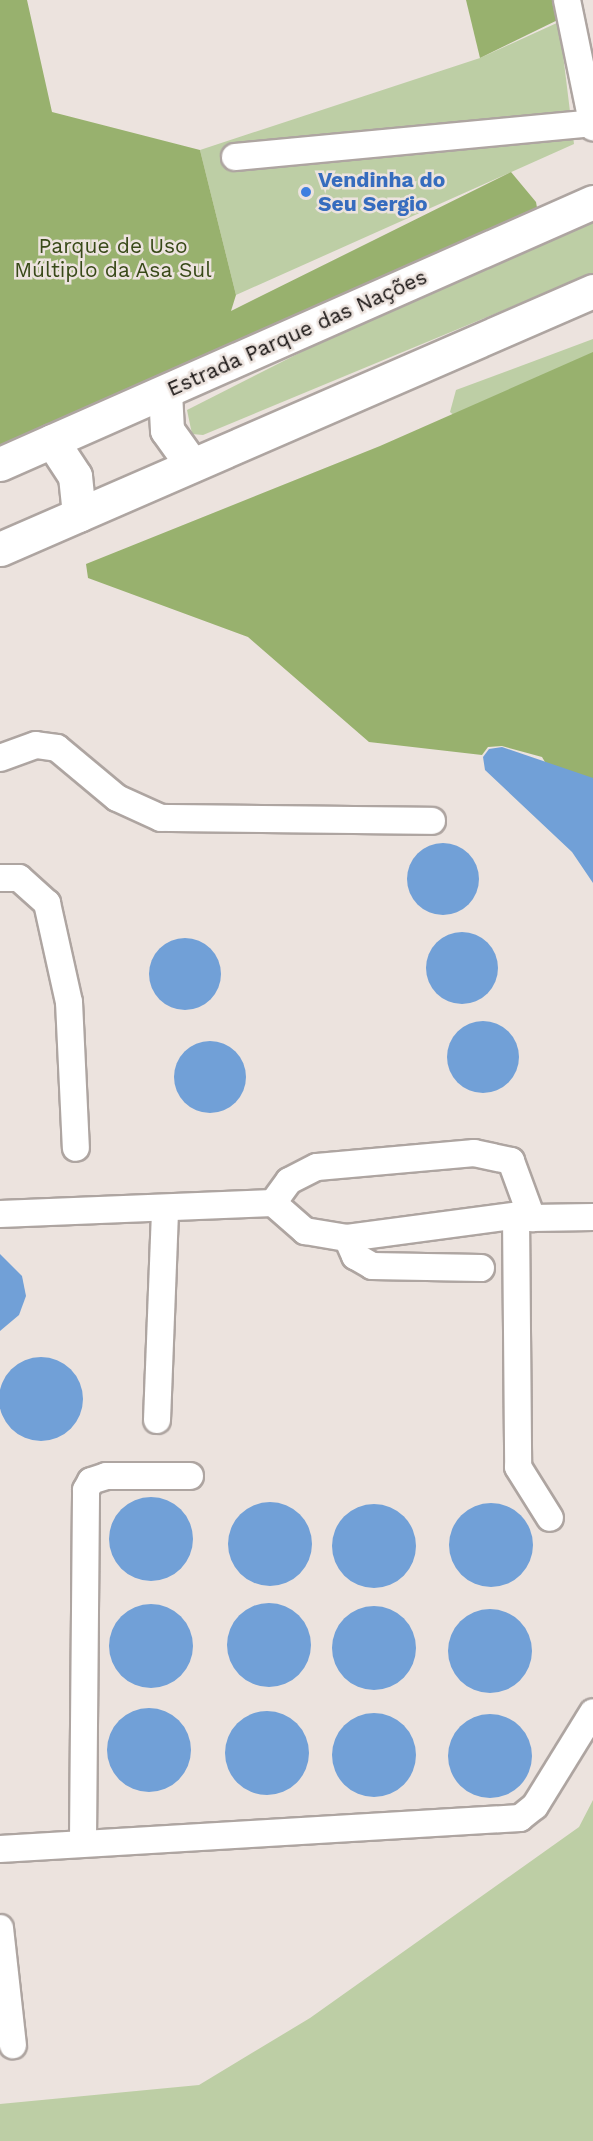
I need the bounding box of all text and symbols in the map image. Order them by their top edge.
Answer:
place label: Vendinha do Seu Sergio [318,167,446,217]
marker: Vendinha do Seu Sergio [299,185,313,199]
park label: Parque de Uso Múltiplo da Asa Sul [13,233,213,283]
street label: Estrada Parque das Nações [163,264,431,402]

